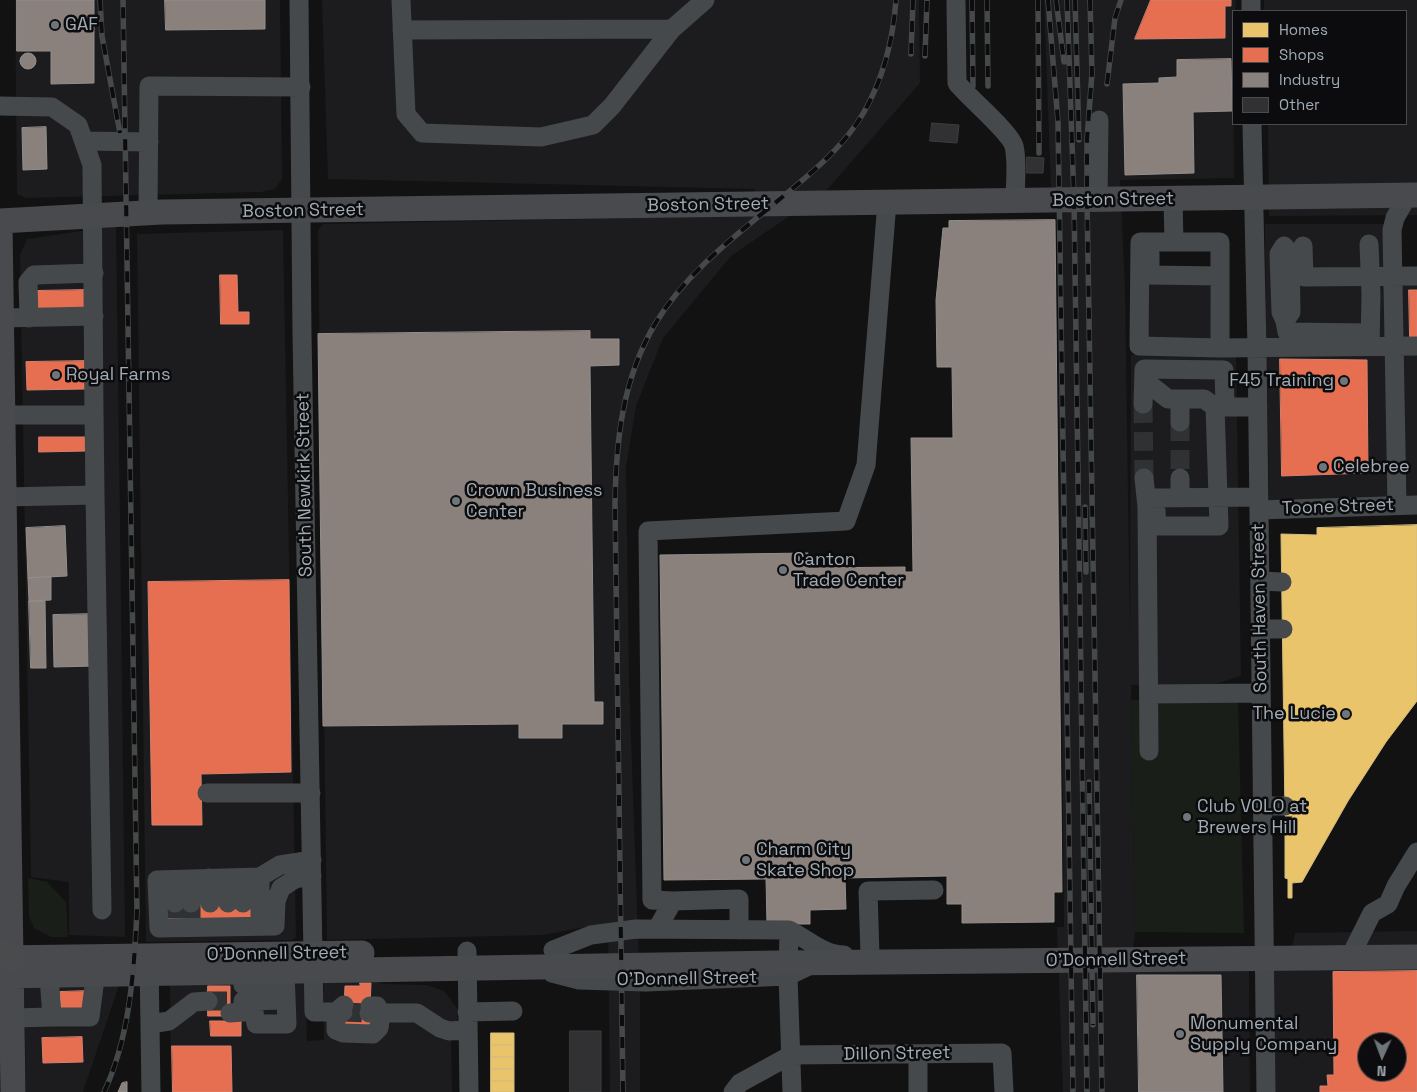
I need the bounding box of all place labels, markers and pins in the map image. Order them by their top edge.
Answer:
place label: GAF [65,14,98,36]
marker: GAF [49,19,61,31]
place label: Royal Farms [66,364,171,386]
marker: Royal Farms [50,369,62,381]
place label: F45 Training [1229,370,1334,392]
marker: F45 Training [1338,375,1350,387]
place label: Celebree [1333,456,1410,478]
marker: Celebree [1317,461,1329,473]
place label: Crown Business Center [466,480,603,522]
marker: Crown Business Center [450,495,462,507]
place label: Canton Trade Center [793,549,904,592]
marker: Canton Trade Center [777,564,789,576]
place label: The Lucie [1253,703,1336,725]
marker: The Lucie [1340,708,1352,720]
place label: Club VOLO at Brewers Hill [1197,796,1307,839]
marker: Club VOLO at Brewers Hill [1181,811,1193,823]
place label: Charm City Skate Shop [756,839,854,882]
marker: Charm City Skate Shop [740,854,752,866]
place label: Monumental Supply Company [1190,1013,1337,1056]
marker: Monumental Supply Company [1174,1028,1186,1040]

